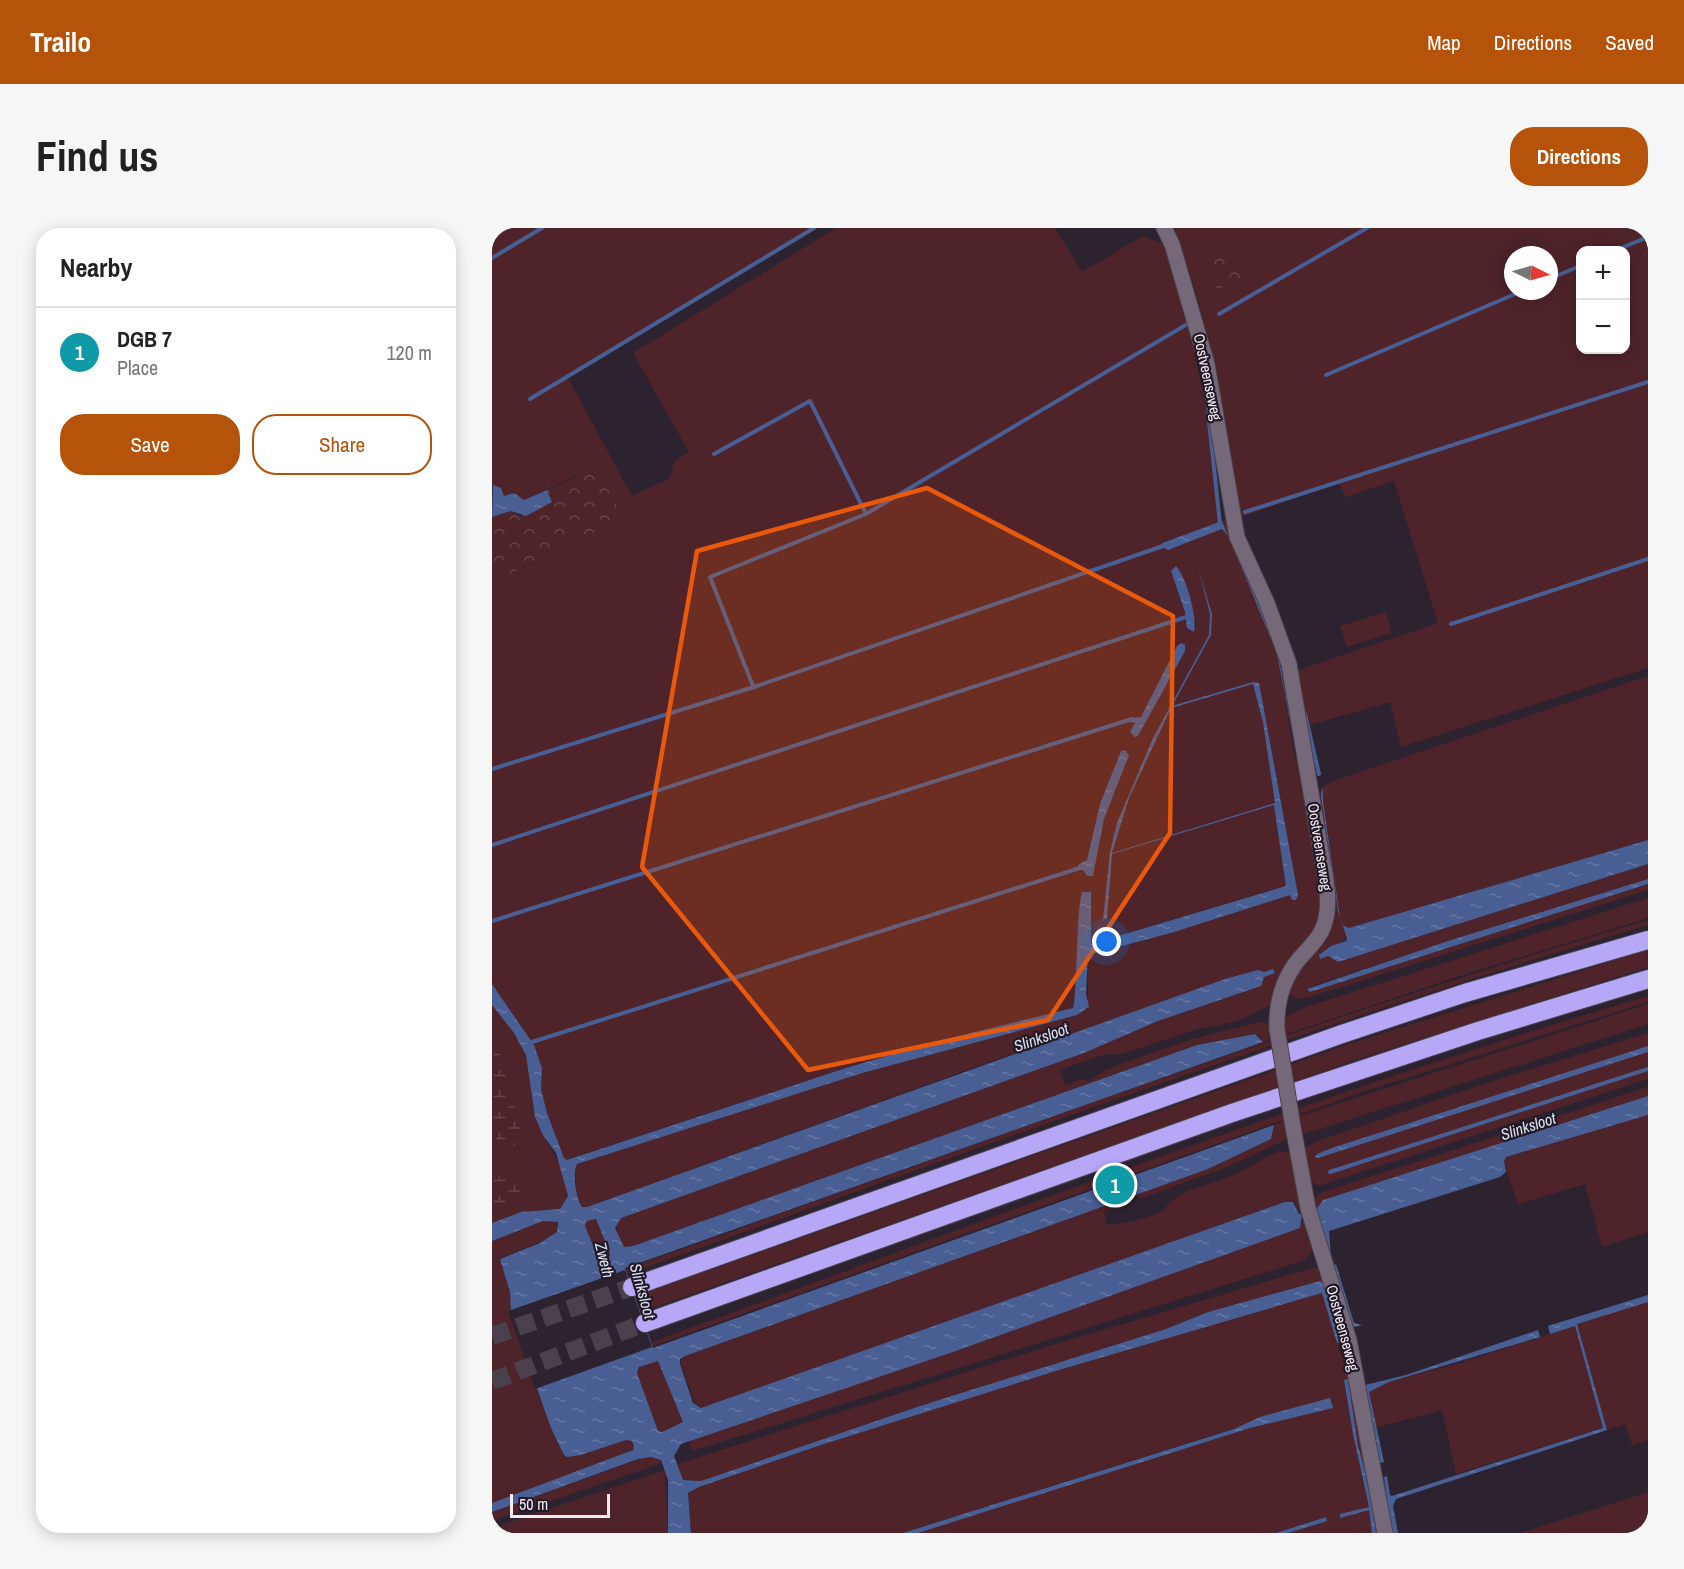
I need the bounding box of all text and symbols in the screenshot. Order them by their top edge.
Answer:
text: Trailo [30,23,91,61]
text: Map [1427,28,1461,57]
text: Directions [1494,28,1572,57]
text: Saved [1605,28,1654,57]
button: Directions [1510,127,1648,186]
text: Find us [36,128,158,184]
north arrow [1504,246,1558,300]
map controls [1576,246,1630,354]
button: + [1576,246,1630,300]
text: Nearby [60,250,132,285]
button: − [1576,300,1630,354]
text: DGB 7 [117,324,172,354]
street label: Oostveenseweg [1189,332,1227,422]
text: 1 [75,339,84,366]
text: 120 m [386,339,432,366]
text: Place [117,354,158,381]
button: Save [60,414,240,475]
button: Share [252,414,432,475]
street label: Oostveenseweg [1303,802,1337,892]
your location [1092,927,1121,956]
water label: Slinksloot [1011,1017,1072,1057]
water label: Slinksloot [1498,1107,1559,1145]
pin: 1 [1096,1162,1134,1208]
water label: Zweth [590,1239,620,1280]
water label: Slinksloot [625,1261,662,1322]
street label: Oostveenseweg [1321,1283,1365,1373]
scale bar [510,1491,610,1518]
text: 50 m [519,1493,548,1515]

